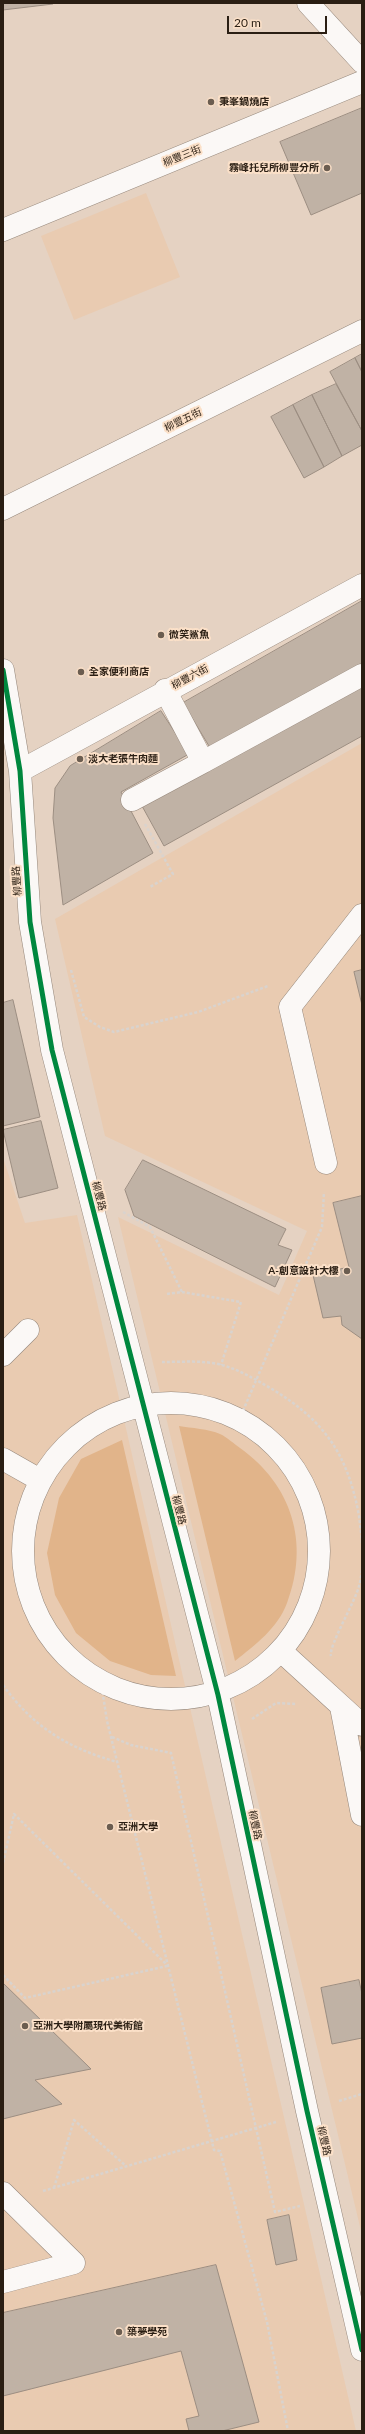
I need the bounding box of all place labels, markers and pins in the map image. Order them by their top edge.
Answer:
place label: 秉峯鍋燒店 [219,96,269,108]
marker: 秉峯鍋燒店 [206,97,216,107]
place label: 霧峰托兒所柳豐分所 [229,162,319,174]
marker: 霧峰托兒所柳豐分所 [322,163,332,173]
place label: 微笑鯊魚 [169,629,209,641]
marker: 微笑鯊魚 [156,630,166,640]
place label: 全家便利商店 [89,666,149,678]
marker: 全家便利商店 [76,667,86,677]
place label: 淡大老張牛肉麵 [88,753,158,765]
marker: 淡大老張牛肉麵 [75,754,85,764]
place label: A-創意設計大樓 [268,1265,339,1277]
marker: A-創意設計大樓 [342,1266,352,1276]
place label: 亞洲大學 [118,1821,158,1833]
marker: 亞洲大學 [105,1822,115,1832]
place label: 亞洲大學附屬現代美術館 [33,2020,143,2032]
marker: 亞洲大學附屬現代美術館 [20,2021,30,2031]
place label: 築夢學苑 [127,2326,167,2338]
marker: 築夢學苑 [114,2327,124,2337]

